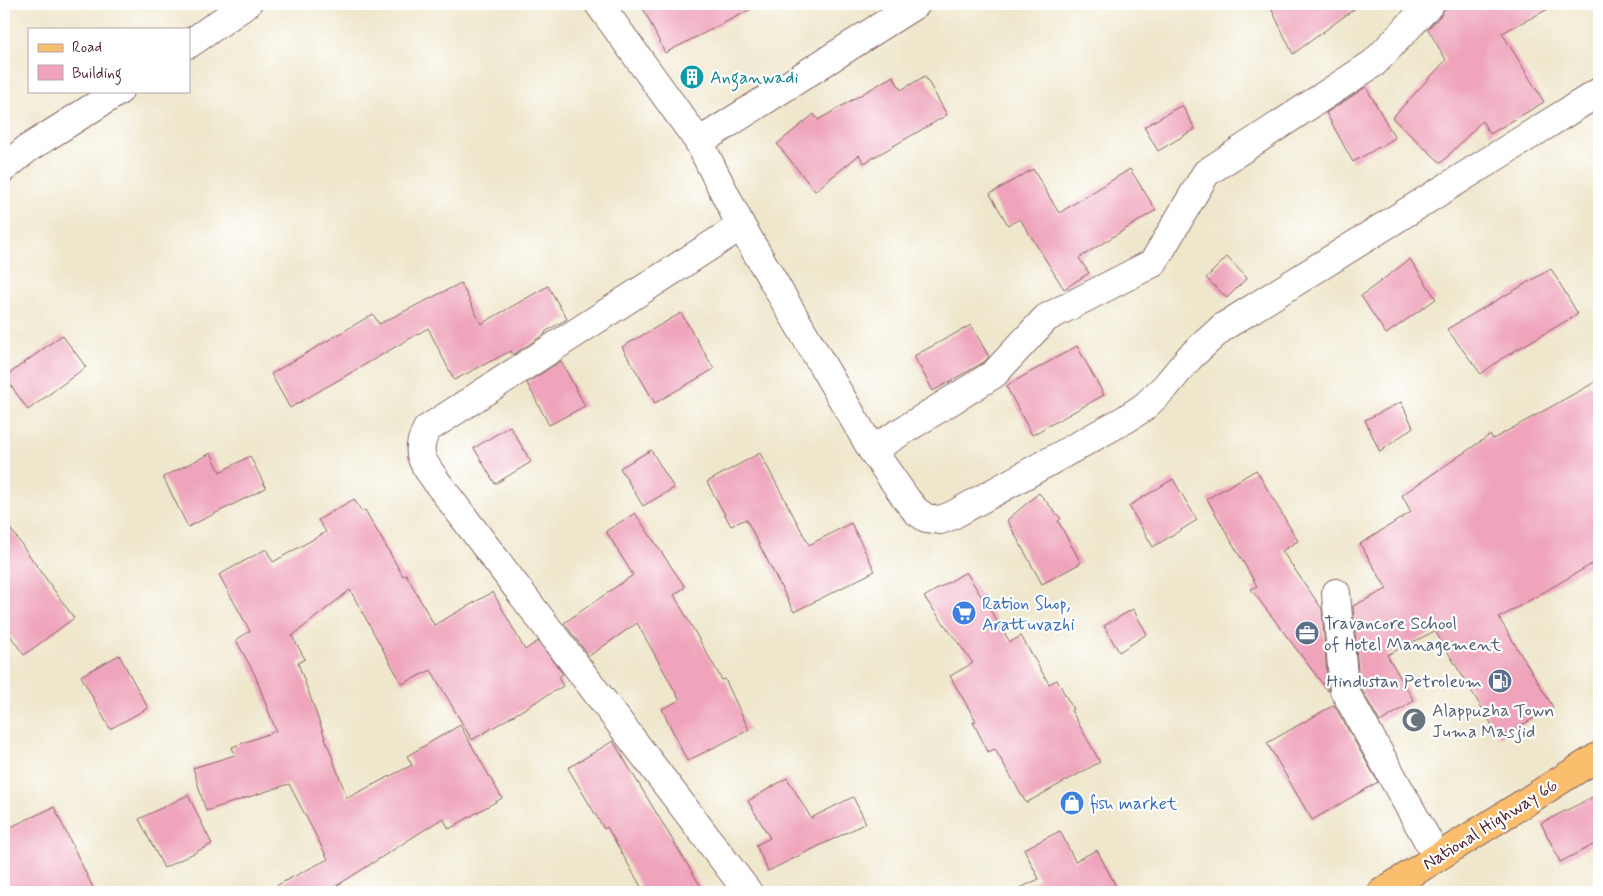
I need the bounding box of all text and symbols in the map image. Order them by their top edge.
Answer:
legend [28,28,190,92]
text: Road [72,38,102,58]
text: Building [72,64,122,85]
building icon: Anganwadi [679,64,705,90]
place label: Anganwadi [710,66,798,92]
place label: Ration Shop, Arattuvazhi [982,592,1075,637]
supermarket icon: Ration Shop, Arattuvazhi [951,600,977,626]
place label: Travancore School of Hotel Management [1324,612,1502,657]
office icon: Travancore School of Hotel Management [1294,620,1320,646]
fuel station icon: Hindustan Petroleum [1487,668,1513,694]
place label: Hindustan Petroleum [1327,670,1482,694]
place label: Alappuzha Town Juma Masjid [1432,699,1554,744]
mosque icon: Alappuzha Town Juma Masjid [1401,707,1427,733]
street label: National Highway 66 [1418,774,1563,876]
shop icon: fish market [1059,790,1085,816]
place label: fish market [1090,792,1178,816]

